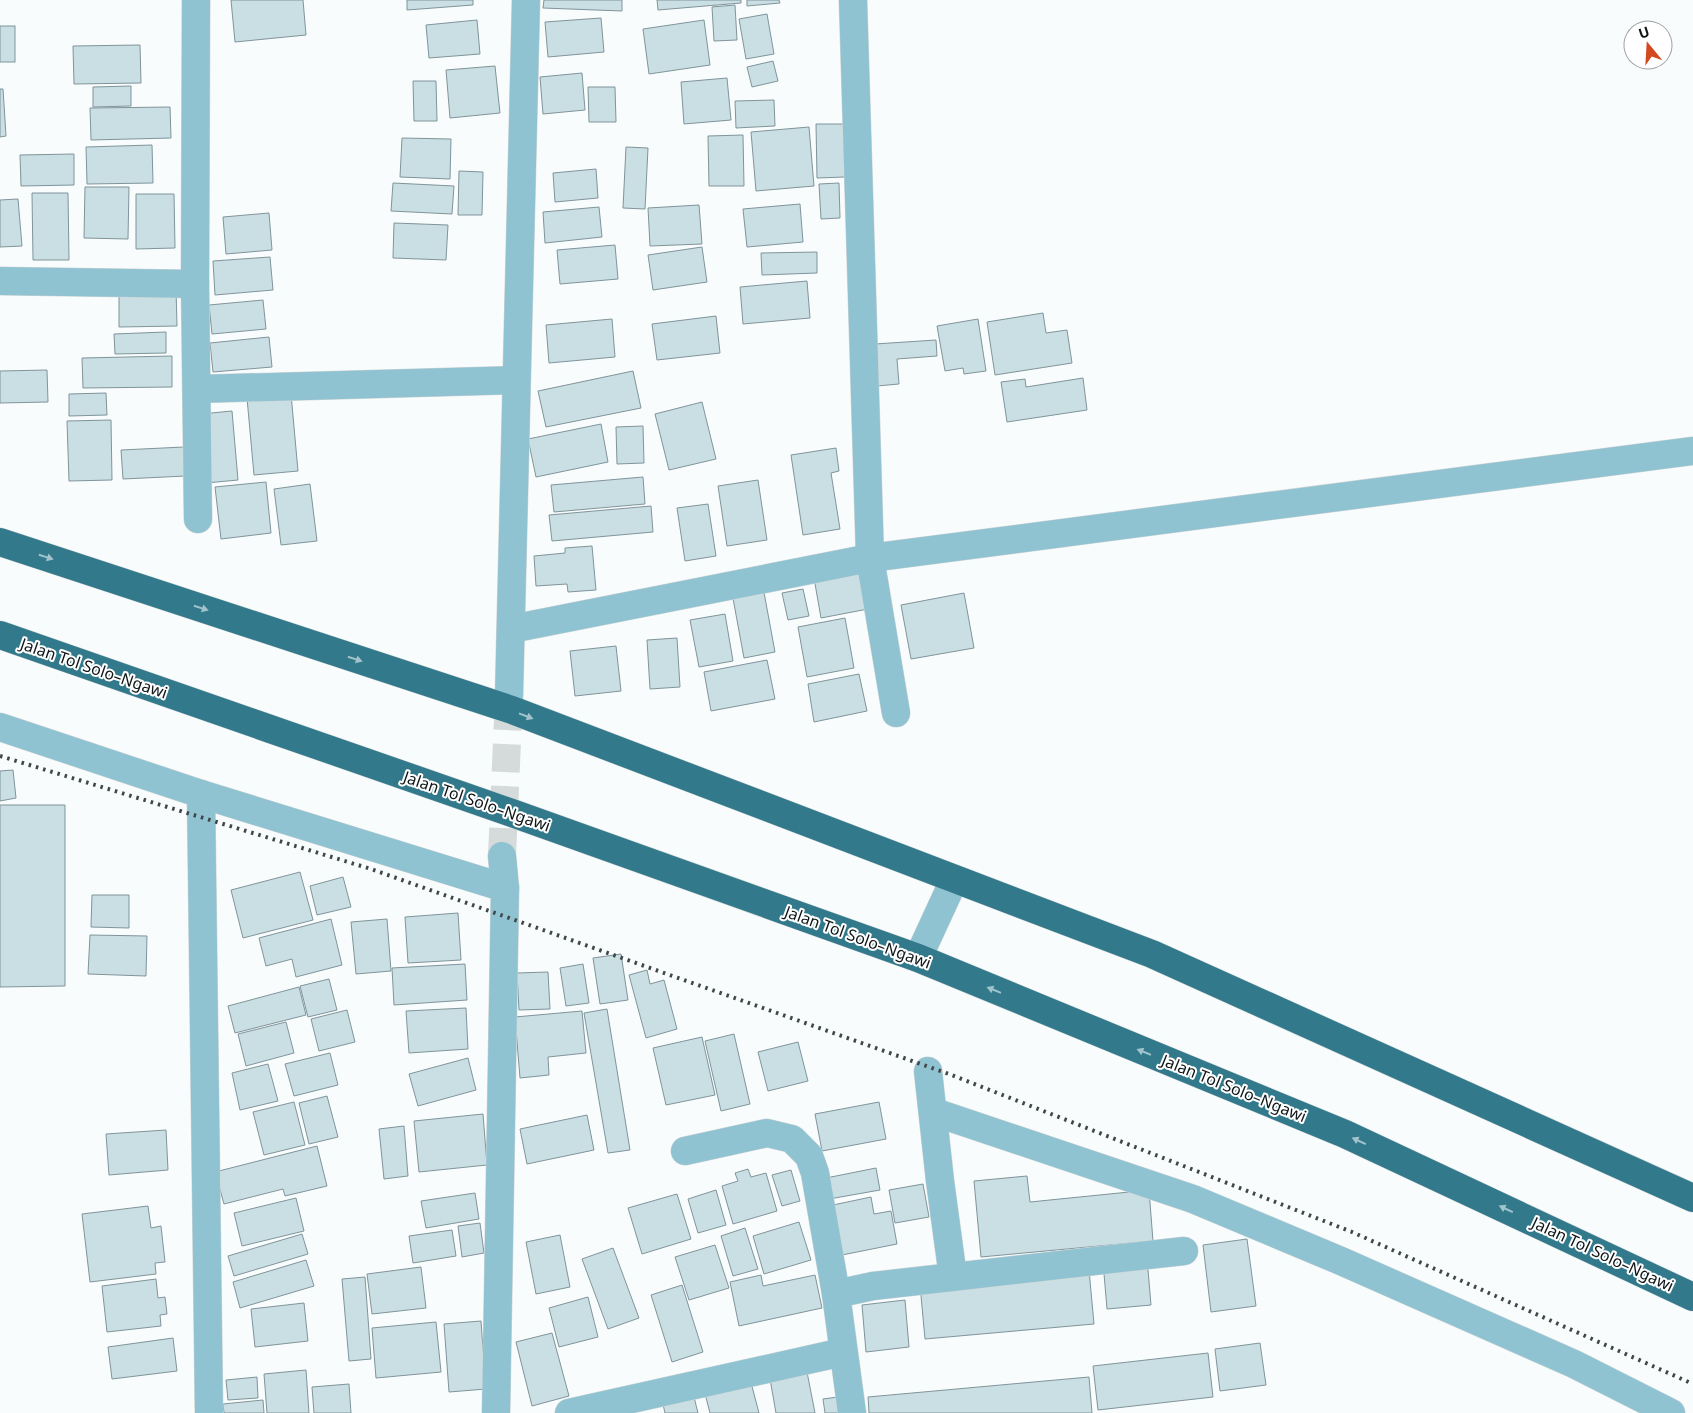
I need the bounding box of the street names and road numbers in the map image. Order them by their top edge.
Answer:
street label: Jalan Tol Solo–Ngawi [16,632,170,704]
street label: Jalan Tol Solo–Ngawi [399,765,553,837]
street label: Jalan Tol Solo–Ngawi [780,900,934,974]
street label: Jalan Tol Solo–Ngawi [1157,1048,1310,1127]
street label: Jalan Tol Solo–Ngawi [1527,1211,1678,1297]

